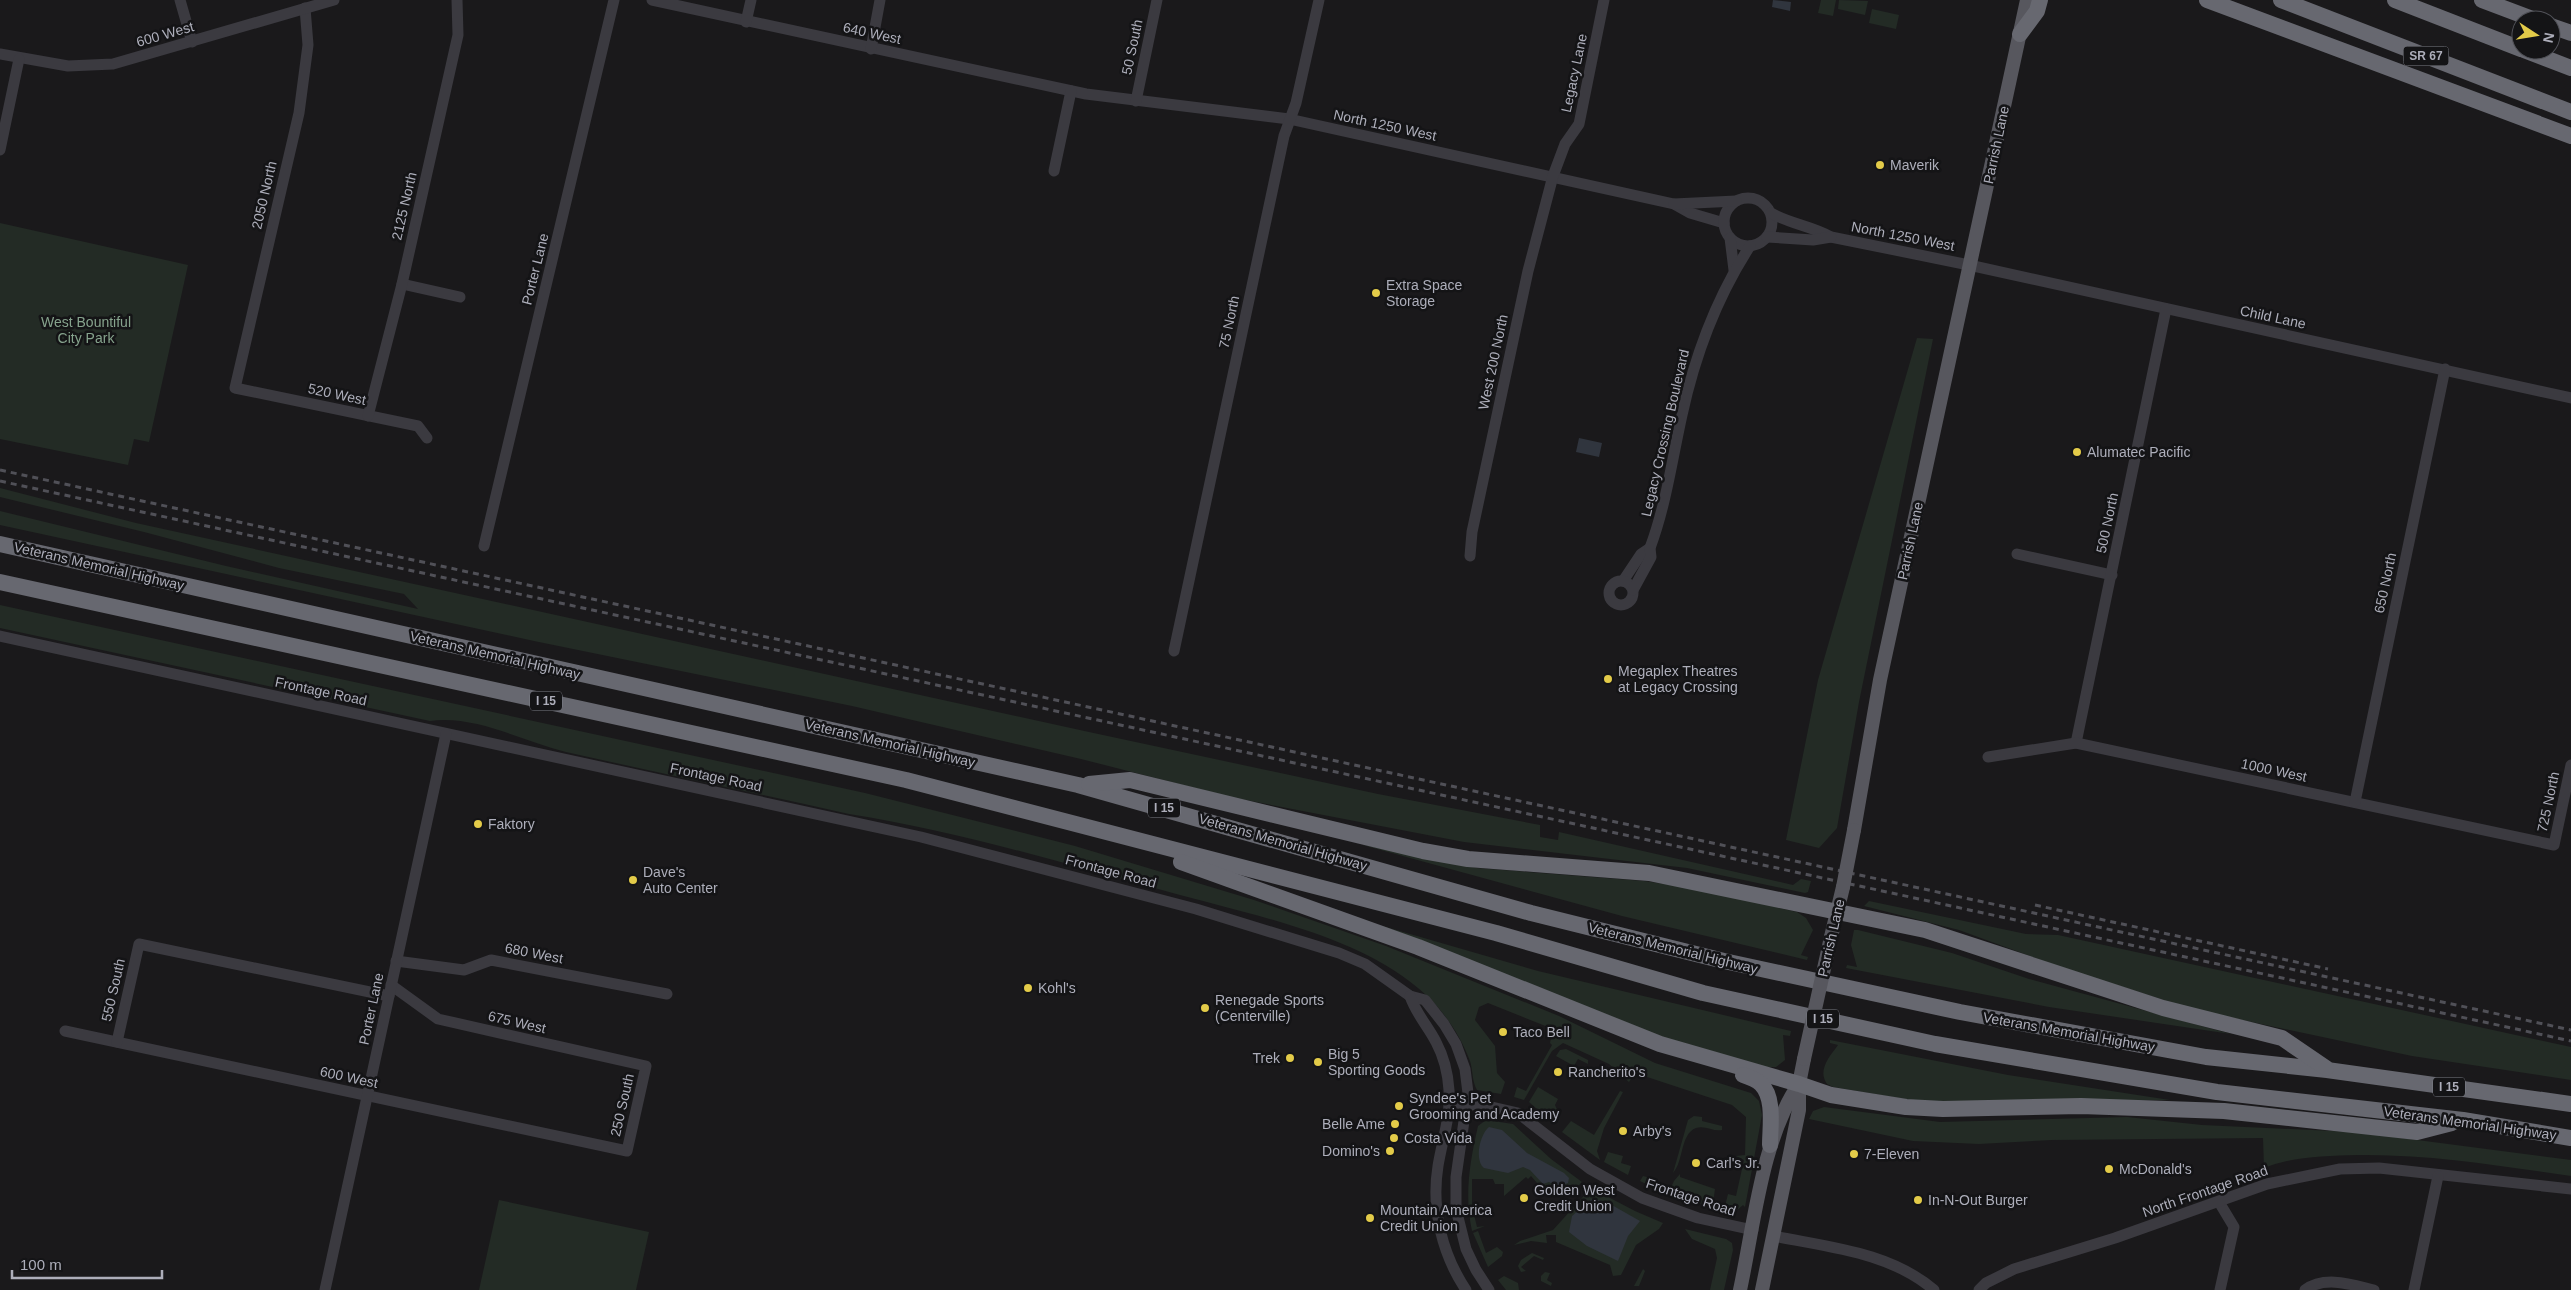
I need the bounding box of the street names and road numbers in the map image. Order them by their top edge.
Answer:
street label: 600 West [134,18,196,50]
street label: 50 South [1118,18,1146,76]
street label: 640 West [842,19,903,47]
street label: Legacy Lane [1558,32,1590,114]
road number: SR 67 [2404,46,2448,66]
street label: Parrish Lane [1980,104,2012,185]
street label: North 1250 West [1332,106,1438,144]
street label: 2050 North [248,159,280,231]
street label: 2125 North [388,170,420,242]
street label: North 1250 West [1850,218,1956,254]
street label: Porter Lane [518,231,552,306]
street label: 75 North [1216,294,1242,350]
street label: Child Lane [2239,302,2308,332]
street label: West 200 North [1475,313,1511,411]
street label: Legacy Crossing Boulevard [1638,348,1692,518]
street label: 520 West [307,380,368,408]
street label: 500 North [2093,491,2121,555]
street label: Parrish Lane [1894,500,1926,581]
street label: Veterans Memorial Highway [12,539,186,593]
street label: 650 North [2371,551,2399,615]
street label: Veterans Memorial Highway [408,628,582,682]
street label: Frontage Road [274,673,368,709]
road number: I 15 [530,691,562,710]
street label: Veterans Memorial Highway [803,716,977,770]
street label: 1000 West [2240,755,2308,785]
street label: Frontage Road [669,759,763,795]
street label: 725 North [2534,770,2562,834]
road number: I 15 [1148,798,1180,818]
street label: Veterans Memorial Highway [1197,810,1369,874]
street label: Frontage Road [1064,851,1158,891]
street label: Parrish Lane [1814,897,1848,978]
street label: Veterans Memorial Highway [1587,919,1759,977]
street label: 680 West [504,940,565,966]
street label: 550 South [98,957,128,1023]
street label: Porter Lane [356,971,386,1046]
street label: 675 West [487,1008,548,1036]
street label: Veterans Memorial Highway [1982,1009,2156,1055]
road number: I 15 [1807,1010,1839,1028]
street label: 600 West [319,1063,380,1091]
street label: 250 South [607,1072,637,1138]
road number: I 15 [2433,1078,2465,1096]
street label: Veterans Memorial Highway [2383,1103,2557,1143]
street label: North Frontage Road [2140,1162,2270,1220]
street label: Frontage Road [1644,1175,1738,1219]

